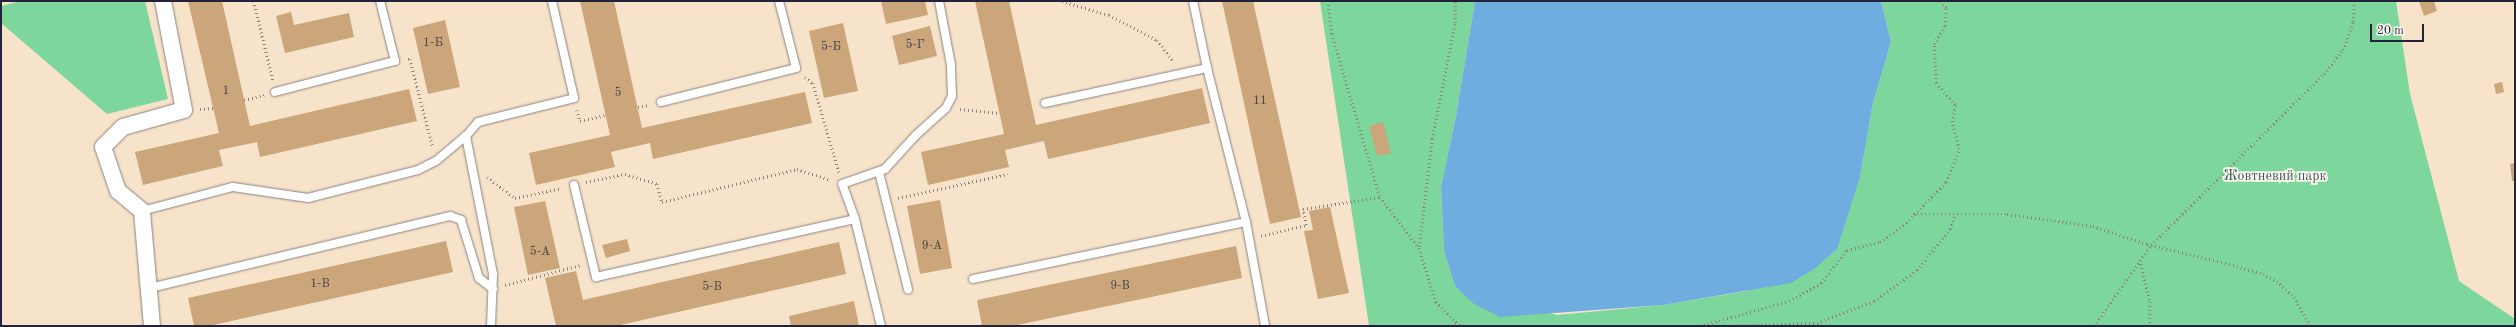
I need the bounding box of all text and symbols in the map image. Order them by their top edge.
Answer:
scale bar [2372,16,2426,42]
text: 20 m [2377,25,2404,37]
house number: 1-Б [423,37,443,51]
house number: 5-Г [905,39,925,53]
house number: 5-Б [821,41,841,55]
house number: 1 [223,85,229,99]
house number: 5 [615,87,621,101]
house number: 11 [1253,95,1267,109]
park label: Жовтневий парк [2223,168,2327,184]
house number: 9-А [922,240,942,254]
house number: 5-А [530,246,550,260]
house number: 1-В [310,278,330,292]
house number: 9-В [1110,280,1130,294]
house number: 5-В [702,281,722,295]

